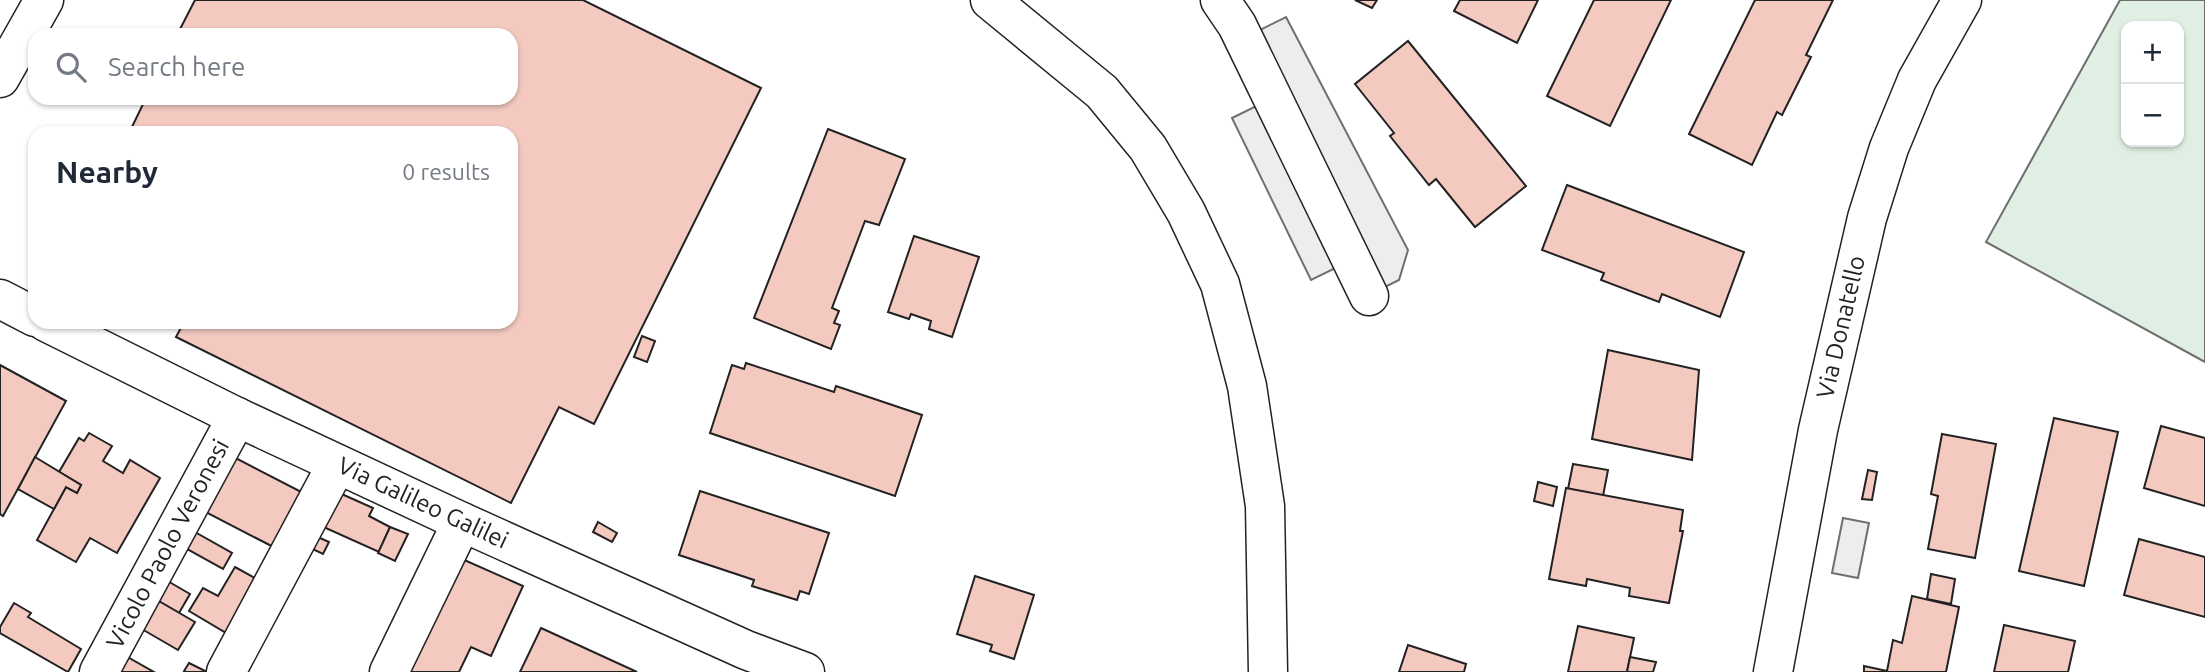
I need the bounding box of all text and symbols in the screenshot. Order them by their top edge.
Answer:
map controls [2121,21,2184,147]
button: + [2121,21,2184,84]
search box [28,28,518,105]
icon: search [52,48,90,86]
text: Search here [108,52,245,81]
button: − [2121,84,2184,147]
text: Nearby [56,155,158,189]
text: 0 results [402,159,490,184]
street label: Via Donatello [1811,253,1870,401]
street label: Vicolo Paolo Veronesi [101,435,234,653]
street label: Via Galileo Galilei [334,451,513,554]

